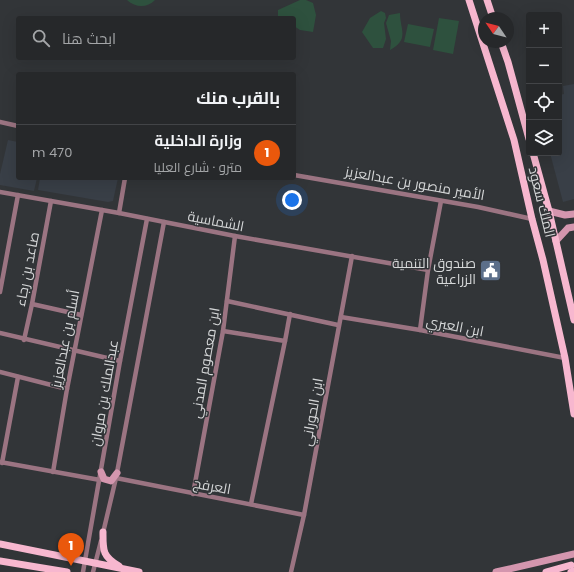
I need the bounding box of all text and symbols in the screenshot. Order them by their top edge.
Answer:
north arrow [478,12,514,48]
map controls [526,12,562,156]
button: + [526,12,562,48]
search box [16,16,296,60]
icon: search [30,27,52,49]
text: ابحث هنا [62,28,116,49]
button: − [526,48,562,84]
button: locate [526,84,562,120]
text: بالقرب منك [196,86,280,110]
button: layers [526,120,562,156]
text: وزارة الداخلية [154,130,242,151]
text: 470 m [32,143,72,162]
text: 1 [265,143,269,162]
text: مترو · شارع العليا [154,158,242,177]
street label: الأمير منصور بن عبدالعزيز [343,161,486,205]
street label: الملك سعود [524,165,560,239]
your location [282,190,302,210]
street label: الشماسية [186,206,246,236]
street label: صاعد بن رجاء [10,230,44,308]
place label: صندوق التنمية الزراعية [392,253,476,289]
public building icon: صندوق التنمية الزراعية [478,258,504,284]
street label: أسلم بن عبدالعزيز [45,288,84,391]
street label: ابن معصوم المدني [185,306,227,420]
street label: ابن العبري [424,311,486,343]
street label: عبدالملك بن مروان [85,338,123,448]
street label: ابن الحوراني [296,376,330,448]
street label: العرفج [192,473,232,499]
pin: 1 [58,533,84,566]

